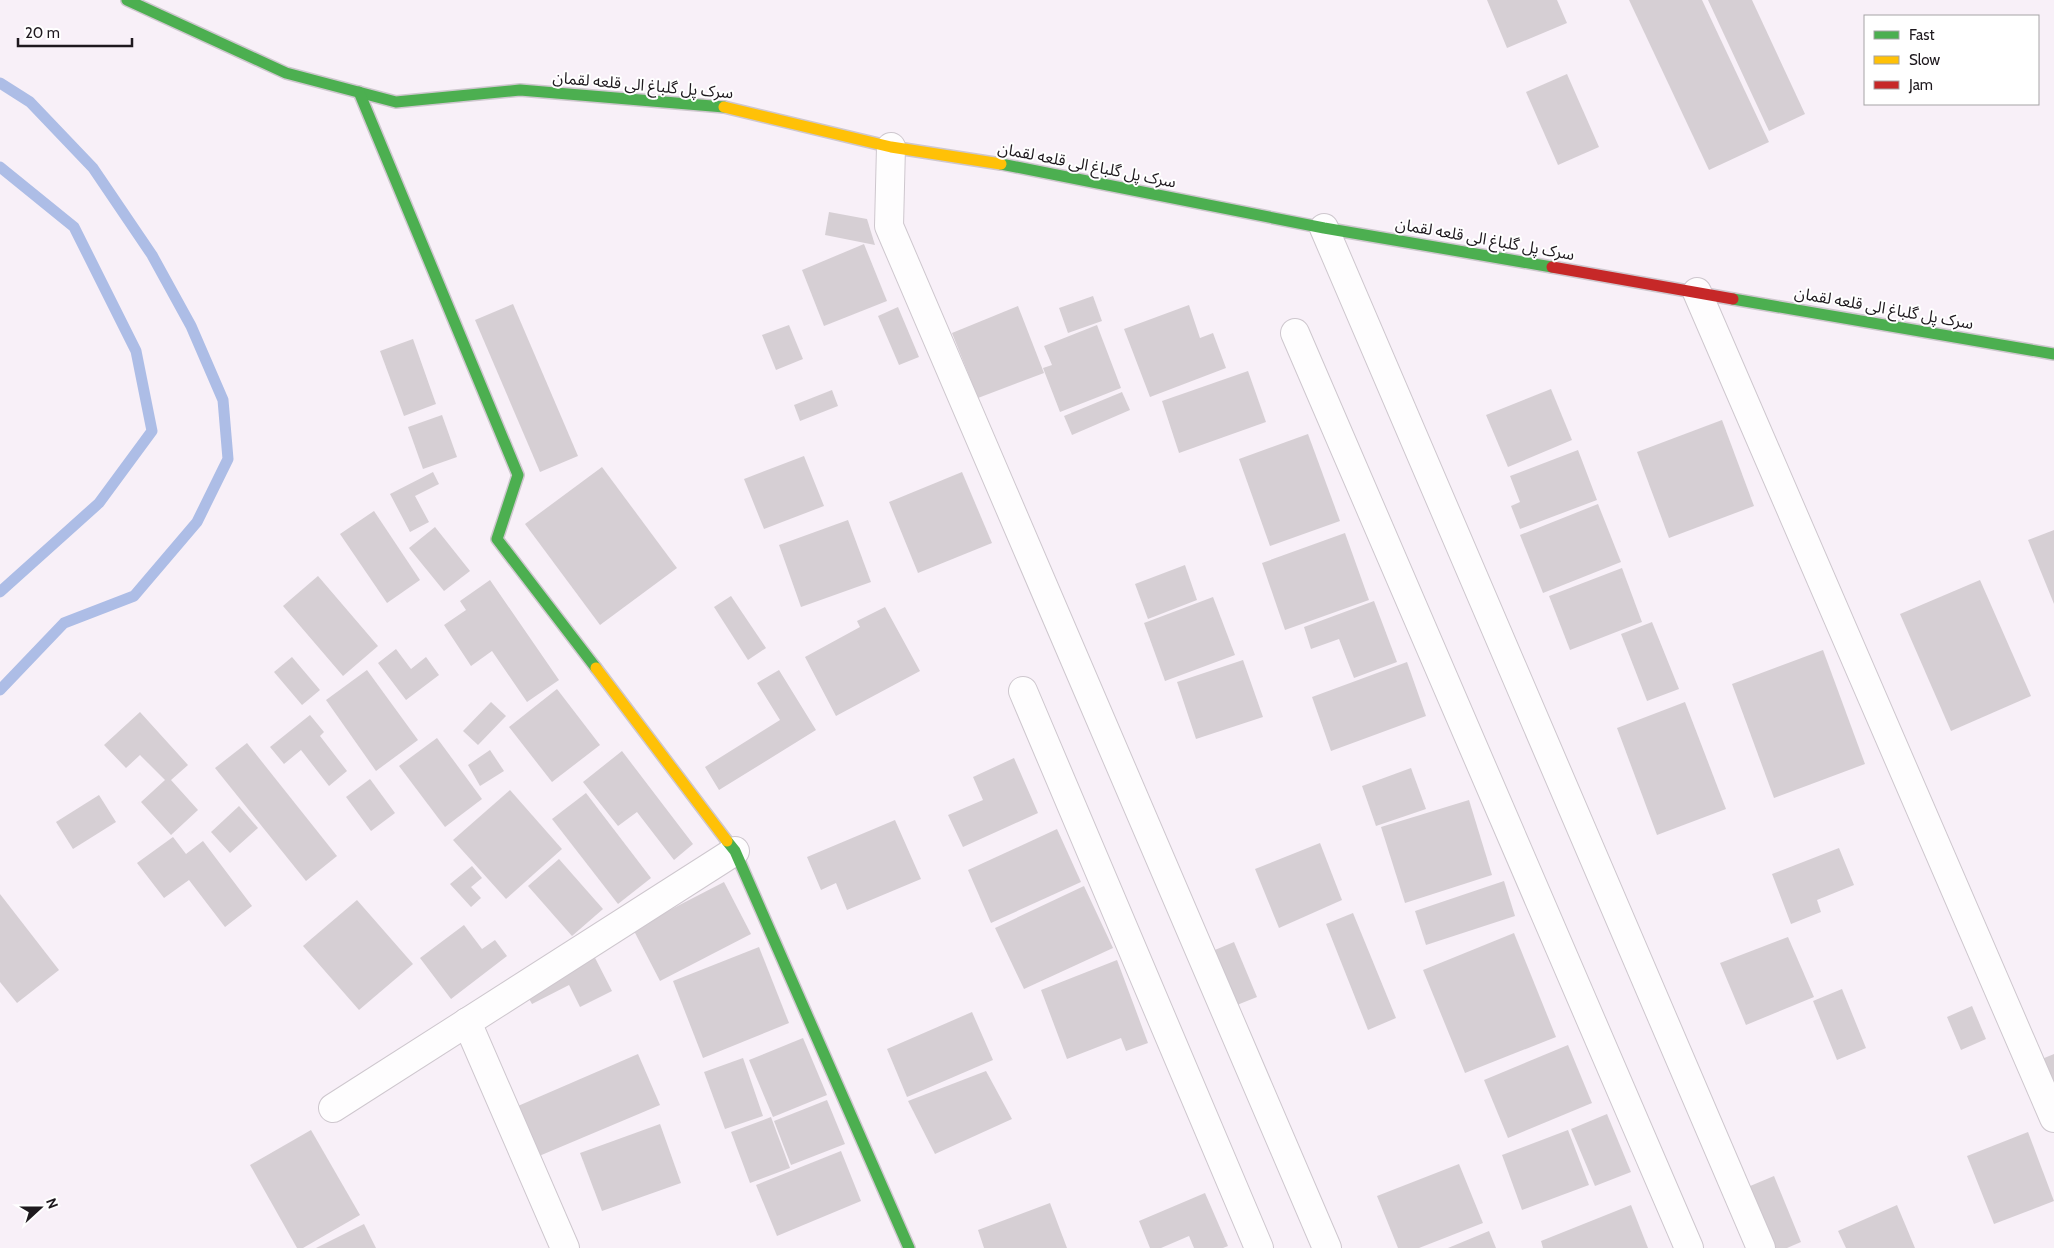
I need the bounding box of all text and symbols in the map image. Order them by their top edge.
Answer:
scale bar [18,15,131,47]
legend [1864,15,2039,105]
text: 20 m [25,24,60,42]
text: Fast [1909,26,1934,44]
text: Slow [1909,51,1940,69]
street label: سرک پل گلباغ الی قلعه لقمان [552,68,734,105]
text: Jam [1908,76,1933,94]
street label: سرک پل گلباغ الی قلعه لقمان [996,138,1178,195]
street label: سرک پل گلباغ الی قلعه لقمان [1394,214,1576,267]
street label: سرک پل گلباغ الی قلعه لقمان [1793,283,1975,336]
north arrow [15,1183,65,1233]
text: N [42,1195,62,1211]

